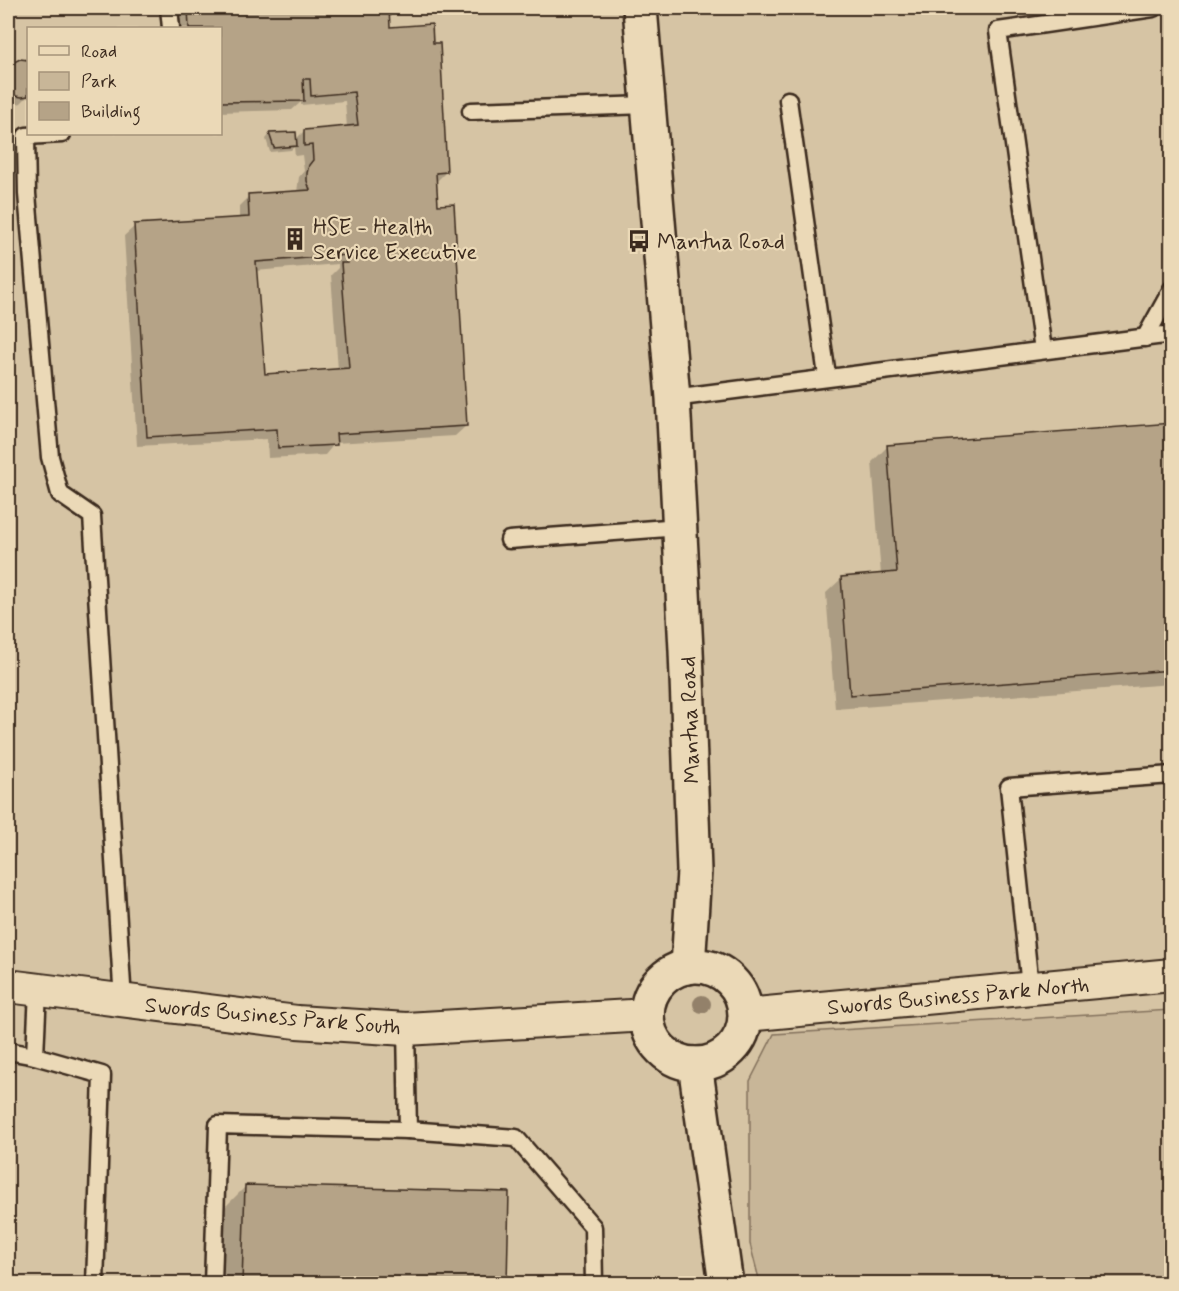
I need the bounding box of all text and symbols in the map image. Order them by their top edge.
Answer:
legend [27,27,222,135]
text: Road [81,40,117,64]
text: Park [81,70,117,94]
text: Building [81,100,141,126]
place label: HSE - Health Service Executive [313,214,477,267]
building icon: HSE - Health Service Executive [282,226,308,252]
bus stop icon: Mantua Road [626,228,652,254]
place label: Mantua Road [657,229,785,257]
street label: Mantua Road [675,656,707,784]
street label: Swords Business Park North [826,972,1090,1022]
street label: Swords Business Park South [144,992,402,1042]

